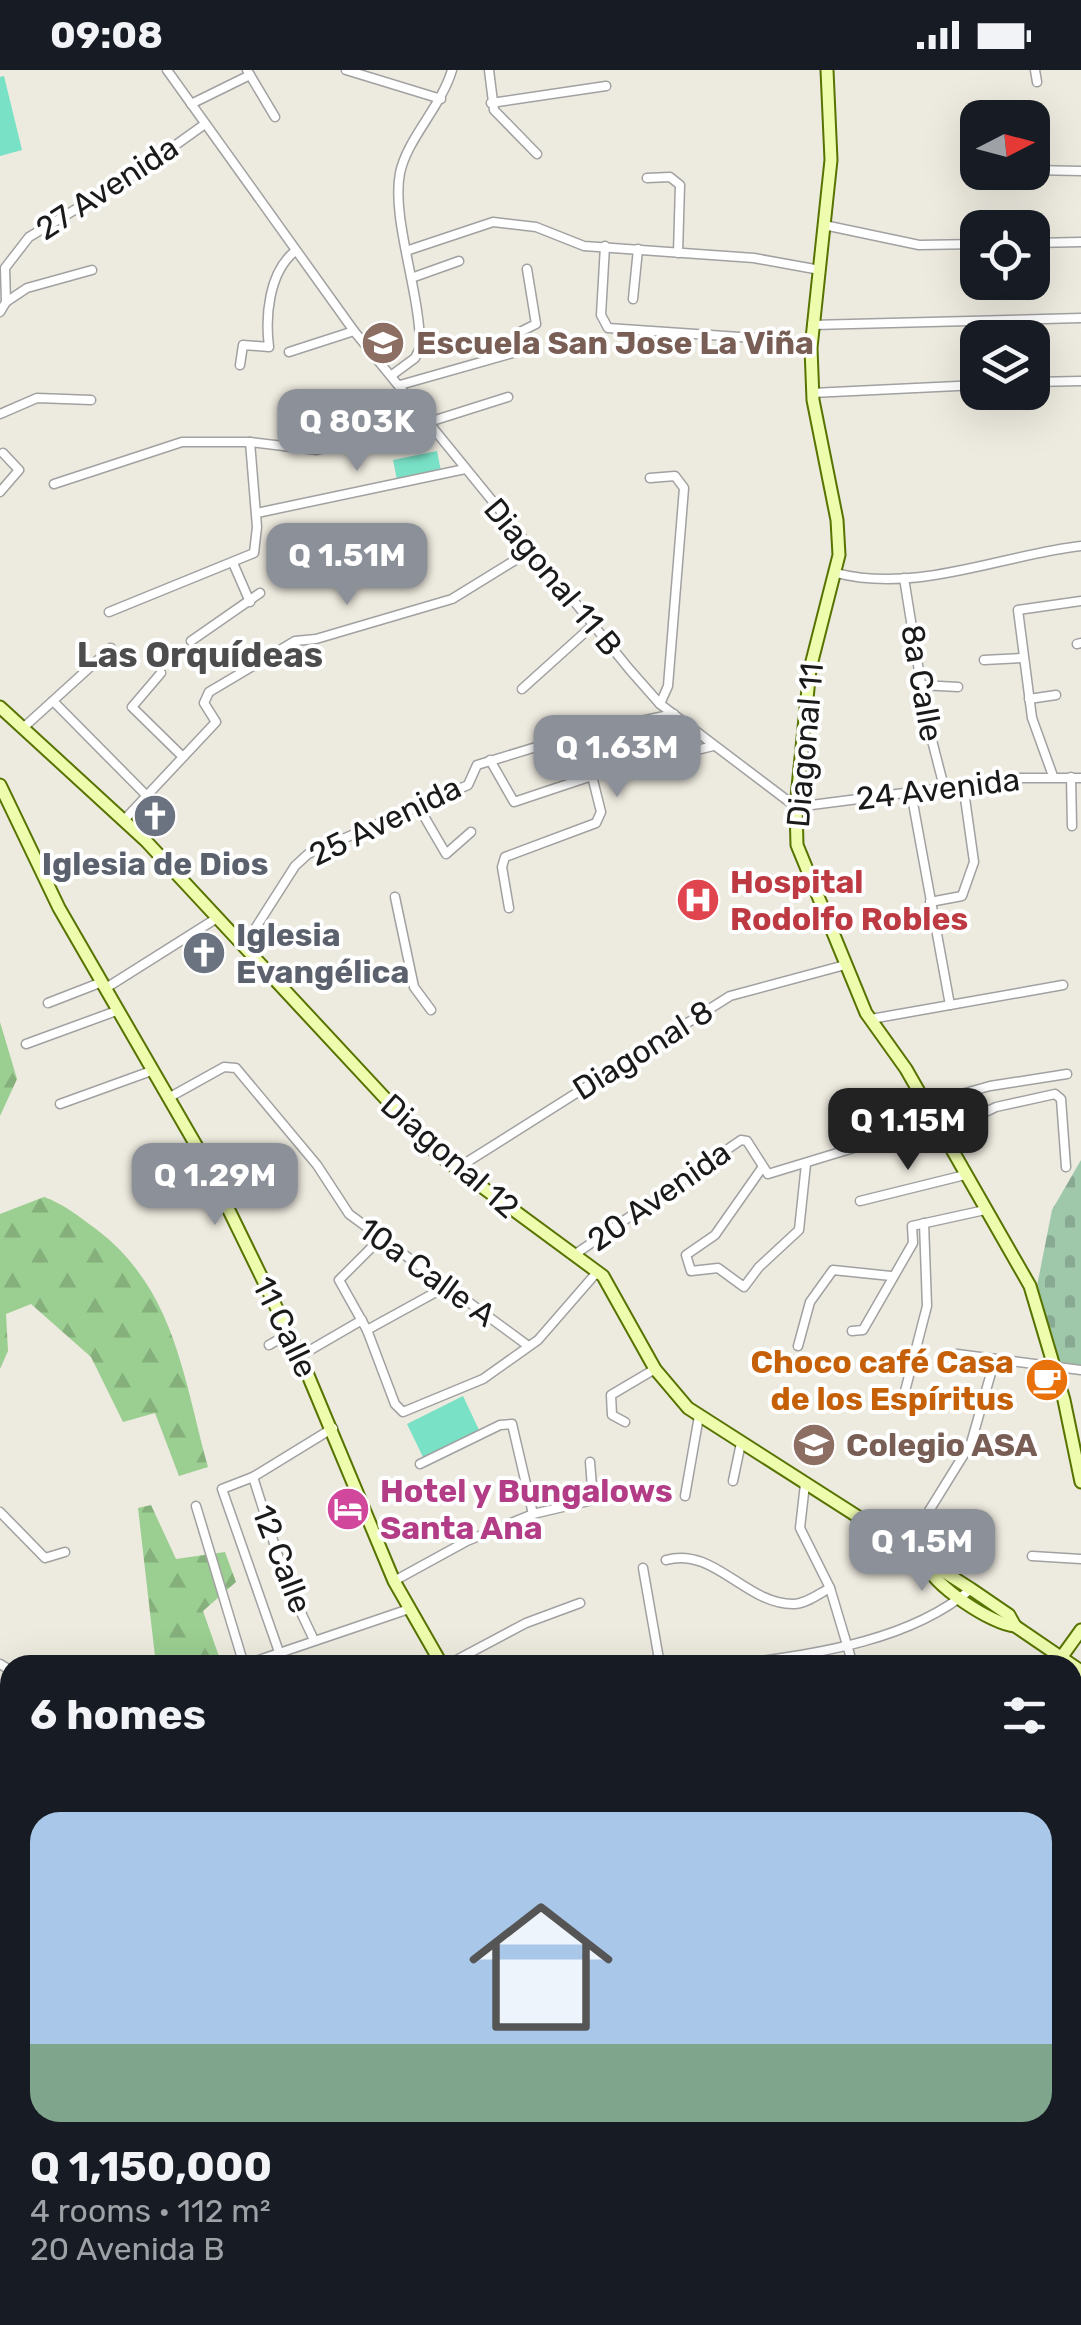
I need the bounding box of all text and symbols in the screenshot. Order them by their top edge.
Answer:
text: 09:08 [50,12,163,58]
north arrow [960,100,1050,190]
map controls [960,100,1050,410]
street label: 27 Avenida [29,128,185,248]
button: locate [960,210,1050,300]
school or university icon: Escuela San Jose La Viña [360,320,406,366]
button: layers [960,320,1050,410]
place label: Escuela San Jose La Viña [416,324,814,362]
pin: Q 803K [276,389,438,474]
text: Q 803K [299,402,415,440]
street label: Diagonal 11 B [476,490,630,664]
pin: Q 1.51M [255,523,439,608]
text: Q 1.51M [288,536,406,574]
street label: 8a Calle [893,621,951,745]
district label: Las Orquídeas [77,634,323,676]
street label: Diagonal 11 [779,661,831,829]
pin: Q 1.63M [525,715,709,800]
text: Q 1.63M [556,728,678,766]
street label: 24 Avenida [854,760,1022,818]
street label: 25 Avenida [303,768,467,874]
church icon: Iglesia de Dios [132,793,178,839]
place label: Iglesia de Dios [42,845,268,883]
place label: Hospital Rodolfo Robles [730,863,968,938]
hospital icon: Hospital Rodolfo Robles [675,877,721,923]
place label: Iglesia Evangélica [236,916,409,991]
church icon: Iglesia Evangélica [181,930,227,976]
street label: Diagonal 8 [566,992,720,1108]
street label: Diagonal 12 [373,1086,527,1226]
pin: Q 1.15M [816,1088,1000,1173]
text: Q 1.15M [850,1101,966,1139]
street label: 20 Avenida [580,1133,738,1259]
pin: Q 1.29M [123,1143,307,1228]
text: Q 1.29M [154,1156,276,1194]
street label: 10a Calle A [351,1209,503,1335]
street label: 11 Calle [244,1270,326,1384]
place label: Choco café Casa de los Espíritus [751,1343,1014,1418]
cafe icon: Choco café Casa de los Espíritus [1024,1357,1070,1403]
school or university icon: Colegio ASA [791,1422,837,1468]
place label: Colegio ASA [846,1426,1038,1464]
place label: Hotel y Bungalows Santa Ana [380,1472,673,1547]
hotel icon: Hotel y Bungalows Santa Ana [325,1486,371,1532]
street label: 12 Calle [244,1500,320,1618]
pin: Q 1.5M [841,1509,1003,1594]
text: Q 1.5M [871,1522,973,1560]
icon: filters [997,1688,1052,1743]
text: 6 homes [30,1690,206,1740]
icon: home [451,1877,631,2057]
text: Q 1,150,000 [30,2142,272,2192]
text: 4 rooms · 112 m² [30,2192,271,2230]
text: 20 Avenida B [30,2230,225,2268]

